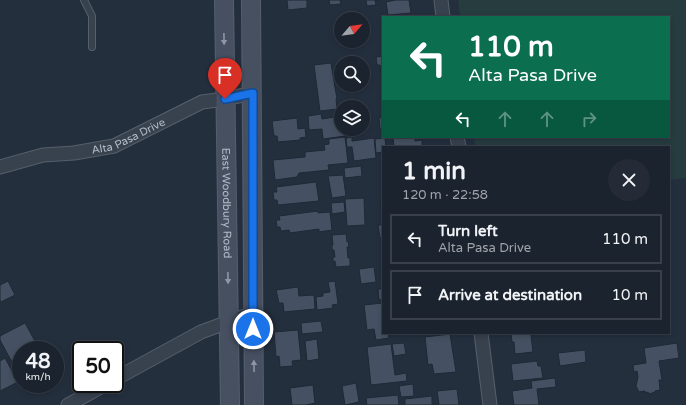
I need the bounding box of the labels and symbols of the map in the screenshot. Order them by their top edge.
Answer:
north arrow [334,12,370,48]
one-way arrow [221,33,227,46]
pin [208,58,242,99]
street label: Alta Pasa Drive [90,115,167,156]
street label: East Woodbury Road [220,147,234,259]
one-way arrow [225,272,231,285]
position arrow [232,308,274,350]
speed limit sign: 50 [72,341,124,393]
one-way arrow [250,360,257,372]

